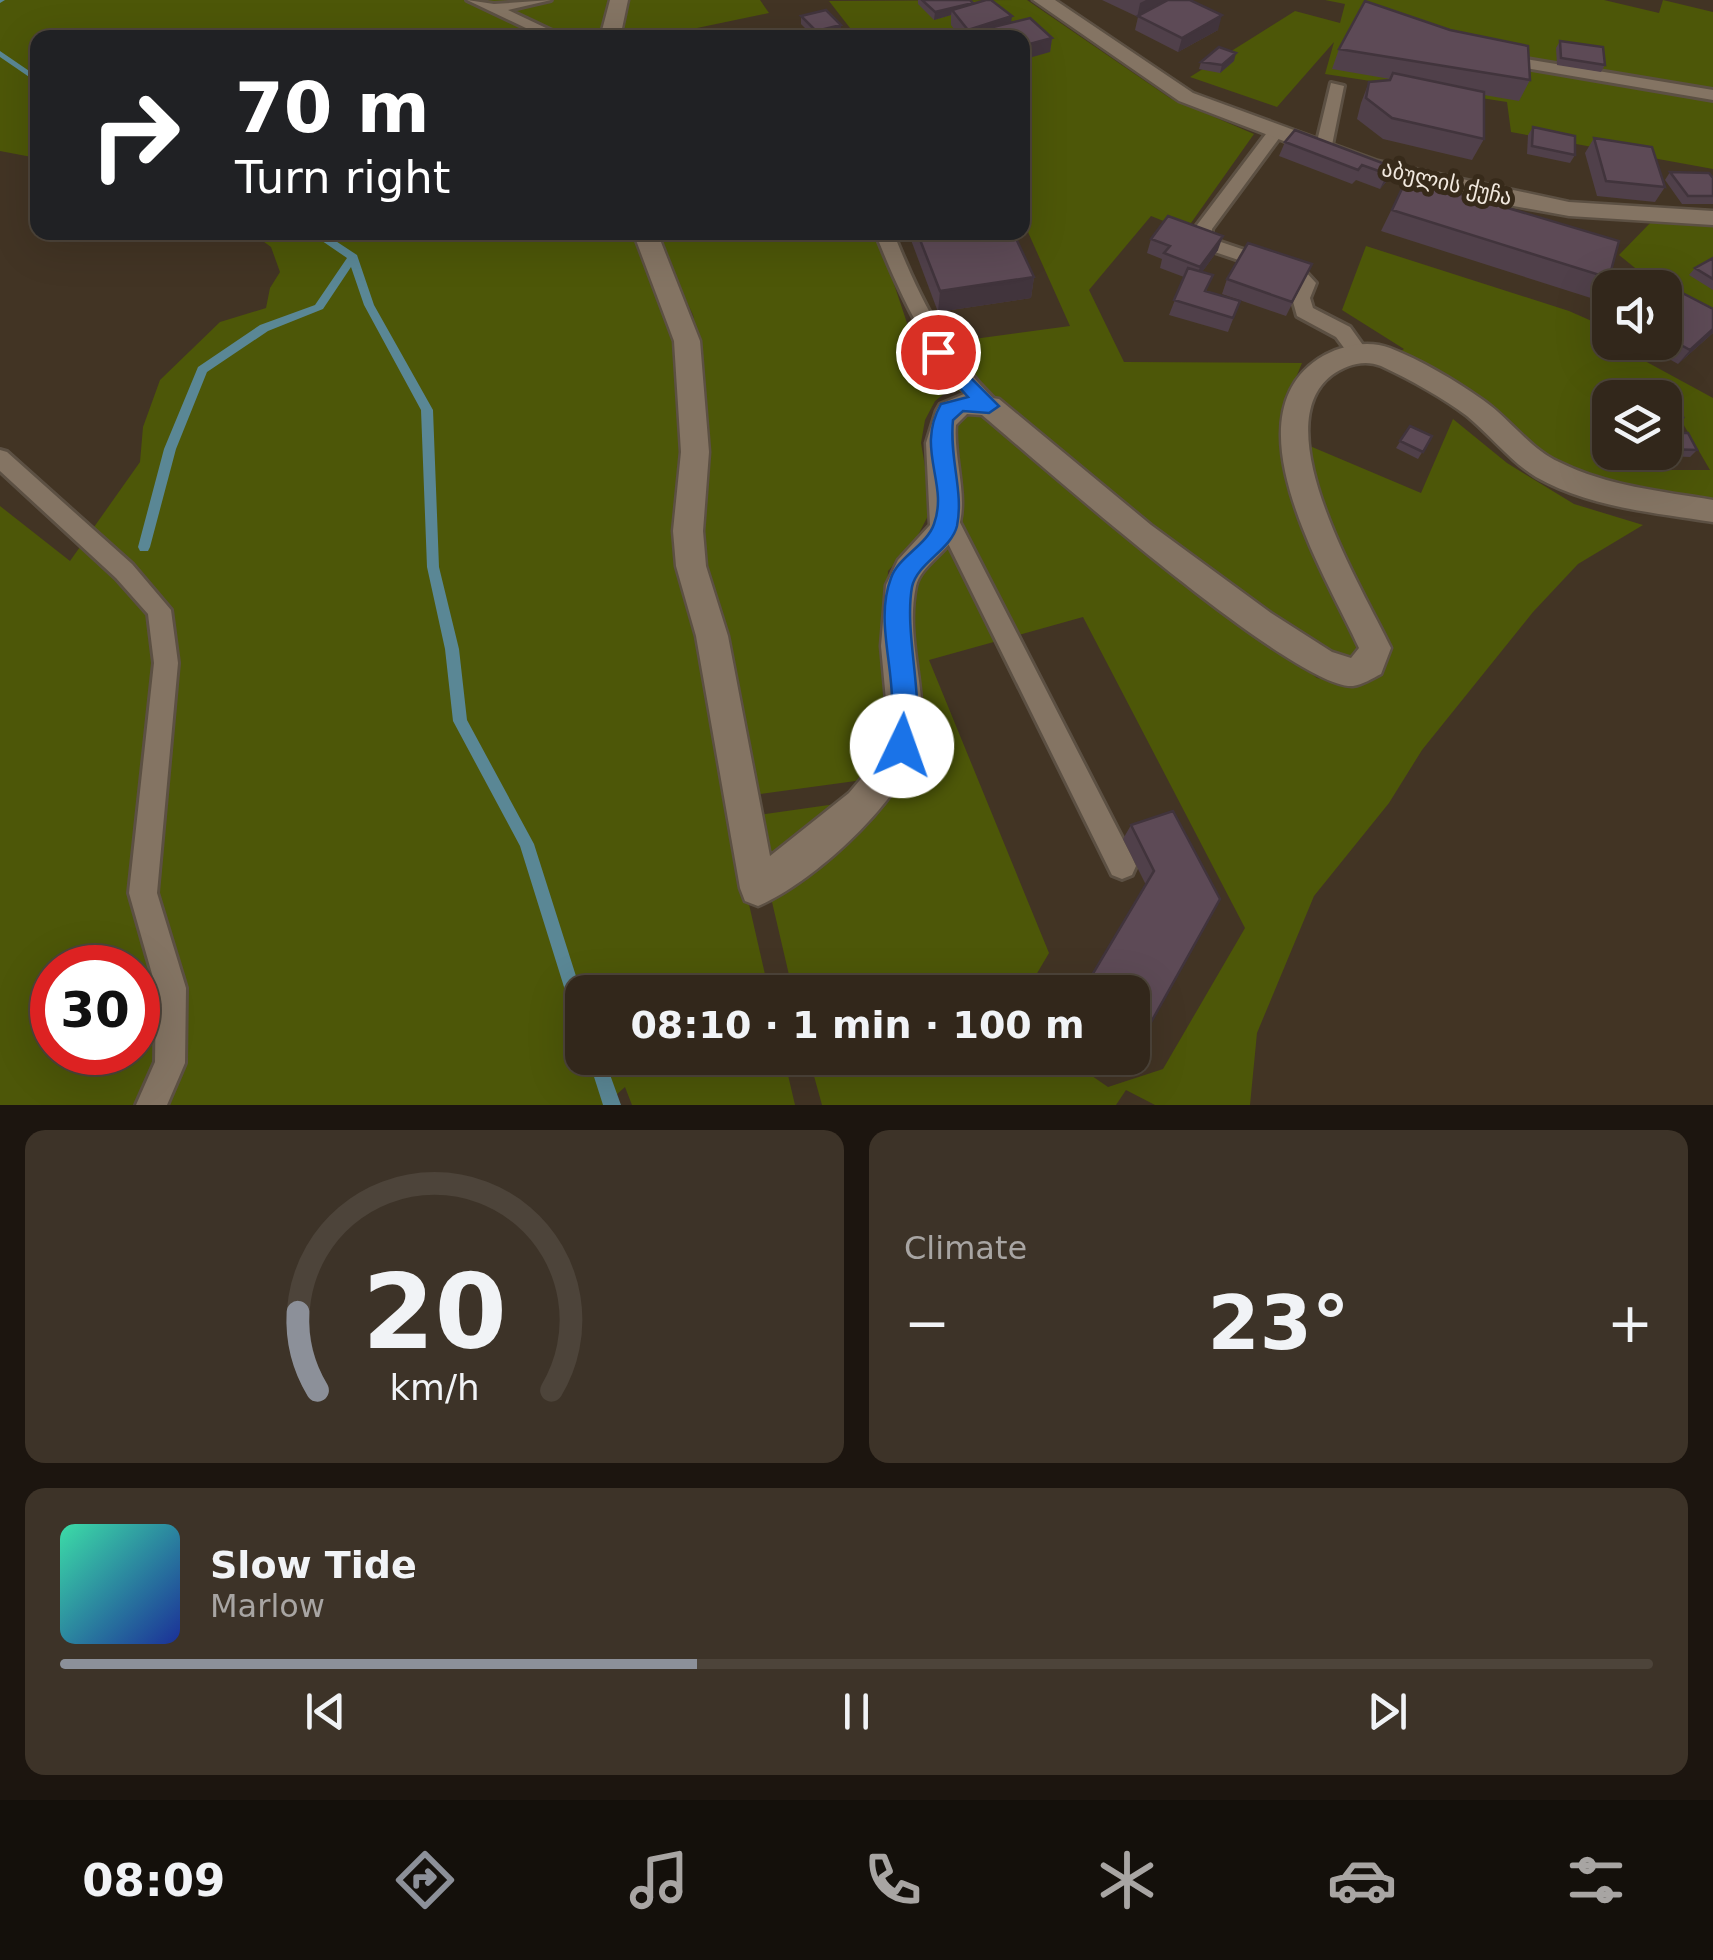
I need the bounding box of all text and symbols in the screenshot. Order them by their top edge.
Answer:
text: 70 m [235,67,430,149]
icon: right [70,70,200,200]
text: Turn right [235,151,450,204]
street label: აბულის ქუჩა [1379,156,1515,210]
map controls [1592,270,1682,470]
button: sound [1592,270,1682,360]
pin [896,310,981,395]
icon: arrive [911,325,966,380]
button: layers [1592,380,1682,470]
position arrow [850,694,954,798]
speed limit sign: 30 [30,945,160,1075]
text: 08:10 · 1 min · 100 m [630,1003,1085,1047]
text: Climate [904,1229,1027,1267]
text: 20 [362,1251,507,1373]
text: 23° [1208,1279,1349,1367]
text: − [904,1291,950,1355]
text: + [1607,1291,1653,1355]
text: km/h [389,1367,480,1408]
text: Slow Tide [210,1543,417,1587]
text: Marlow [210,1587,325,1625]
icon: previous [298,1684,353,1739]
icon: pause [829,1684,884,1739]
icon: next [1360,1684,1415,1739]
icon: directions [390,1845,460,1915]
icon: music [624,1845,694,1915]
icon: phone [858,1845,928,1915]
icon: climate [1092,1845,1162,1915]
icon: car [1327,1845,1397,1915]
icon: filters [1561,1845,1631,1915]
text: 08:09 [82,1854,225,1907]

